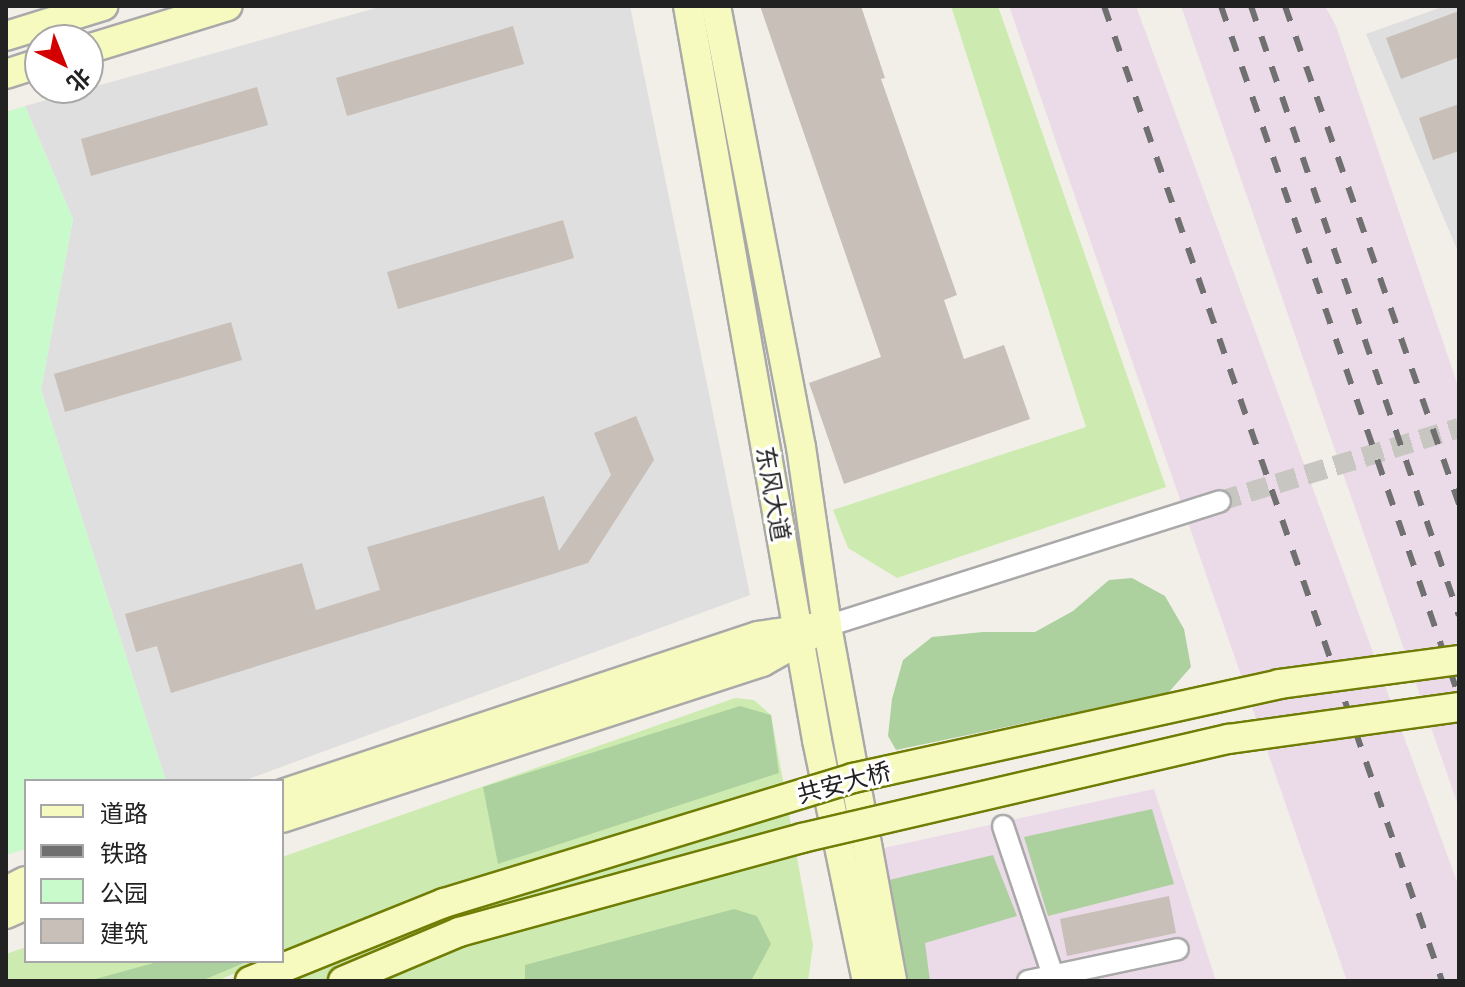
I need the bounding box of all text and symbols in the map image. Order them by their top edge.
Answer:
north arrow [24,24,104,104]
text: 北 [63,64,96,97]
street label: 东风大道 [750,444,796,544]
street label: 共安大桥 [794,757,894,809]
legend [24,779,284,963]
text: 道路 [100,800,148,827]
text: 铁路 [100,840,148,867]
text: 公园 [100,880,148,907]
text: 建筑 [100,920,148,947]

